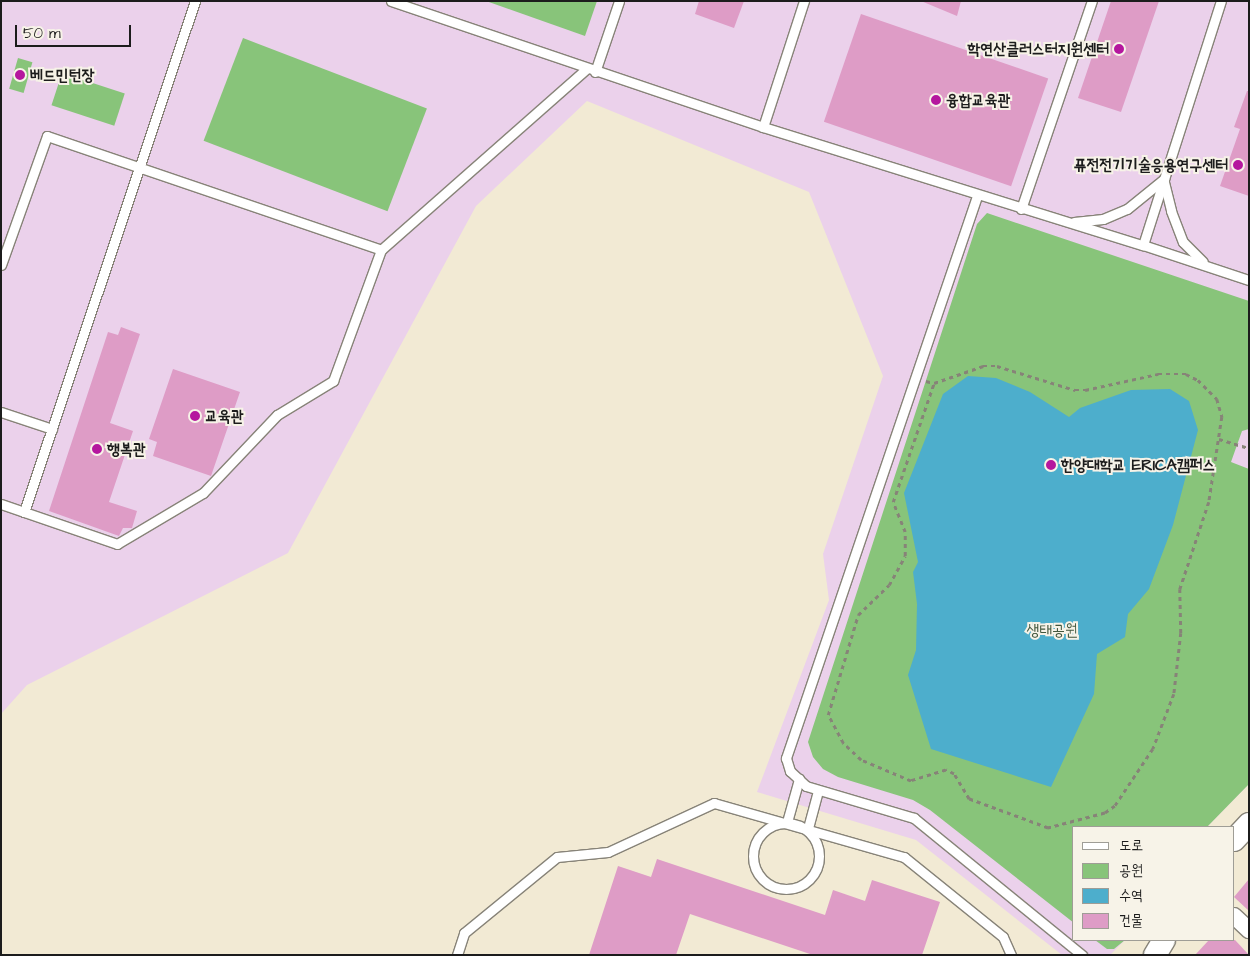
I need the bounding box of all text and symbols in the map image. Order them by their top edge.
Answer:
scale bar [18,15,134,47]
text: 50 m [23,23,61,44]
place label: 학연산클러스터지원센터 [967,39,1109,59]
marker: 학연산클러스터지원센터 [1113,43,1125,55]
place label: 베드민턴장 [30,65,94,85]
marker: 베드민턴장 [14,69,26,81]
place label: 융합교육관 [946,90,1010,110]
marker: 융합교육관 [930,94,942,106]
place label: 퓨전전기기술응용연구센터 [1074,155,1228,175]
marker: 퓨전전기기술응용연구센터 [1232,159,1244,171]
place label: 교육관 [205,406,244,426]
marker: 교육관 [189,410,201,422]
place label: 행복관 [107,439,146,459]
marker: 행복관 [91,443,103,455]
place label: 한양대학교 ERICA캠퍼스 [1061,455,1215,475]
marker: 한양대학교 ERICA캠퍼스 [1045,459,1057,471]
park label: 생태공원 [1026,620,1078,640]
legend [1072,826,1235,941]
text: 도로 [1119,835,1143,856]
text: 공원 [1119,860,1143,881]
text: 수역 [1119,885,1143,906]
text: 건물 [1119,910,1143,931]

